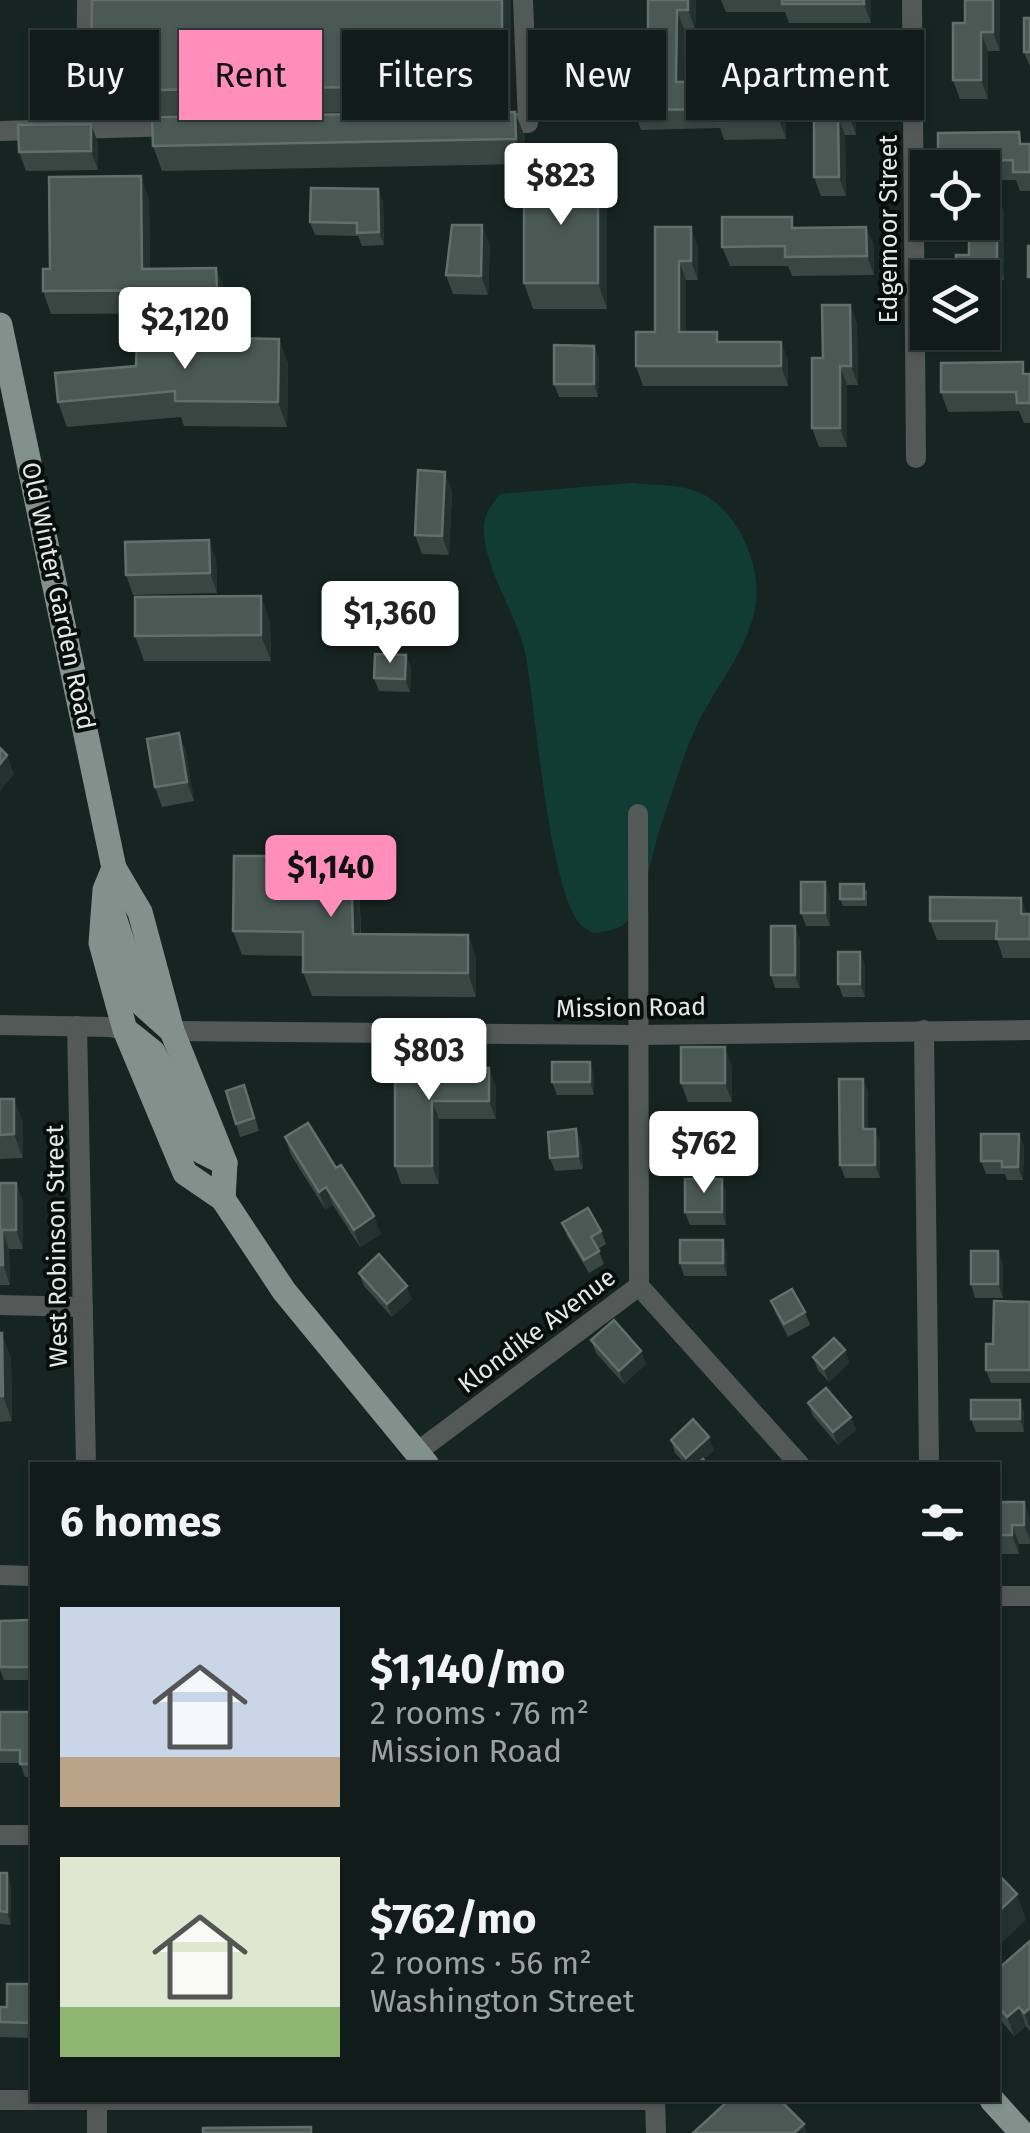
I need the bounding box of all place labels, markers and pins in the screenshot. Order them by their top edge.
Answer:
pin: $823 [502,143,620,228]
pin: $2,120 [104,287,266,372]
pin: $1,360 [309,581,471,666]
pin: $1,140 [250,835,412,920]
pin: $803 [370,1018,488,1103]
pin: $762 [645,1111,763,1196]

